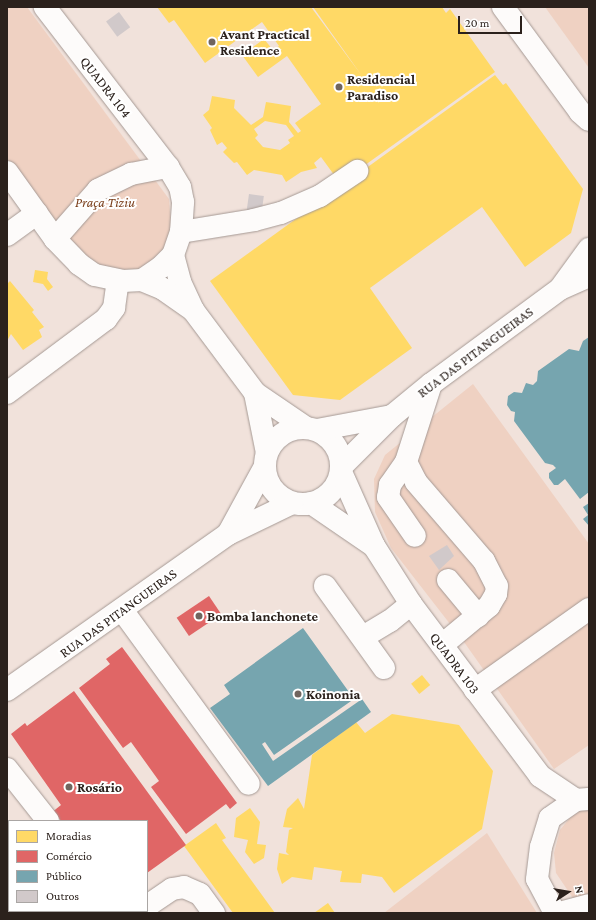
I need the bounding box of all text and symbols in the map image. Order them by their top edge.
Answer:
scale bar [460,8,524,34]
text: 20 m [465,16,489,30]
place label: Avant Practical Residence [220,26,310,58]
marker: Avant Practical Residence [207,37,217,47]
street label: QUADRA 104 [77,53,135,121]
place label: Residencial Paradiso [347,71,415,104]
marker: Residencial Paradiso [334,82,344,92]
park label: Praça Tiziu [75,194,135,210]
street label: RUA DAS PITANGUEIRAS [414,303,536,401]
street label: RUA DAS PITANGUEIRAS [56,565,180,661]
place label: Bomba lanchonete [207,608,318,624]
marker: Bomba lanchonete [194,611,204,621]
street label: QUADRA 103 [426,629,484,697]
place label: Koinonia [306,686,360,702]
marker: Koinonia [293,689,303,699]
place label: Rosário [77,779,122,795]
marker: Rosário [64,782,74,792]
legend [8,820,148,912]
text: Moradias [46,829,91,843]
text: Comércio [46,849,92,863]
text: Público [46,869,82,883]
north arrow [548,872,588,912]
text: N [573,885,586,894]
text: Outros [46,889,79,903]

